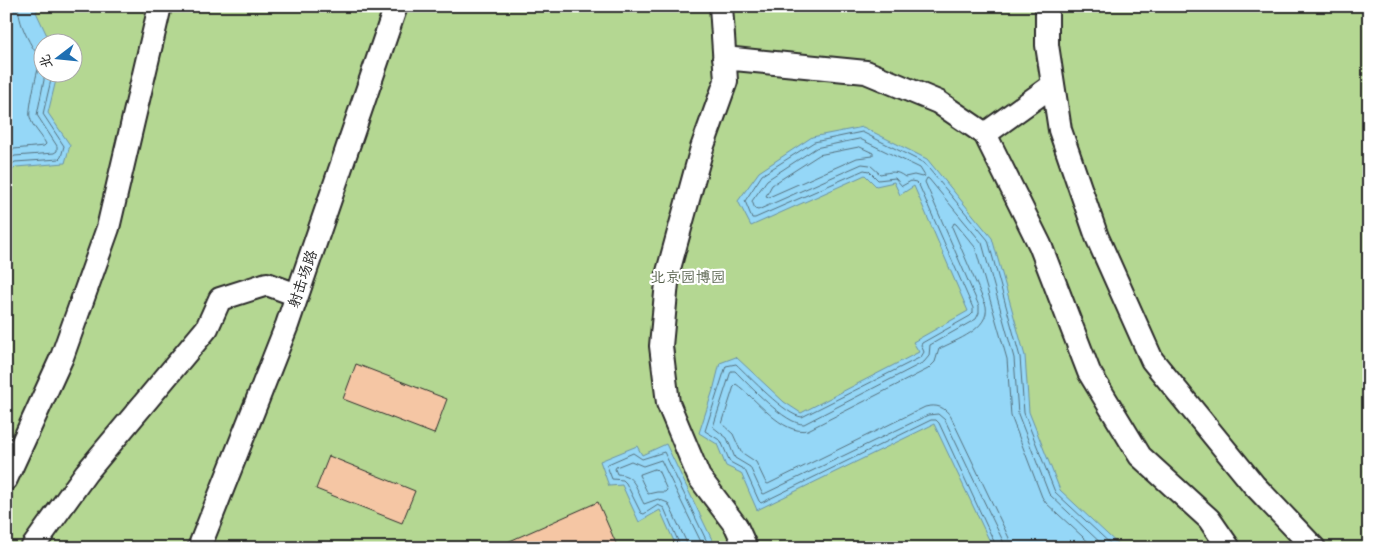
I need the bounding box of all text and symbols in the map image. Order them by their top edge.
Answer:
north arrow [32,32,82,82]
text: 北 [35,52,58,71]
street label: 射击场路 [283,247,323,311]
park label: 北京园博园 [650,267,726,288]

